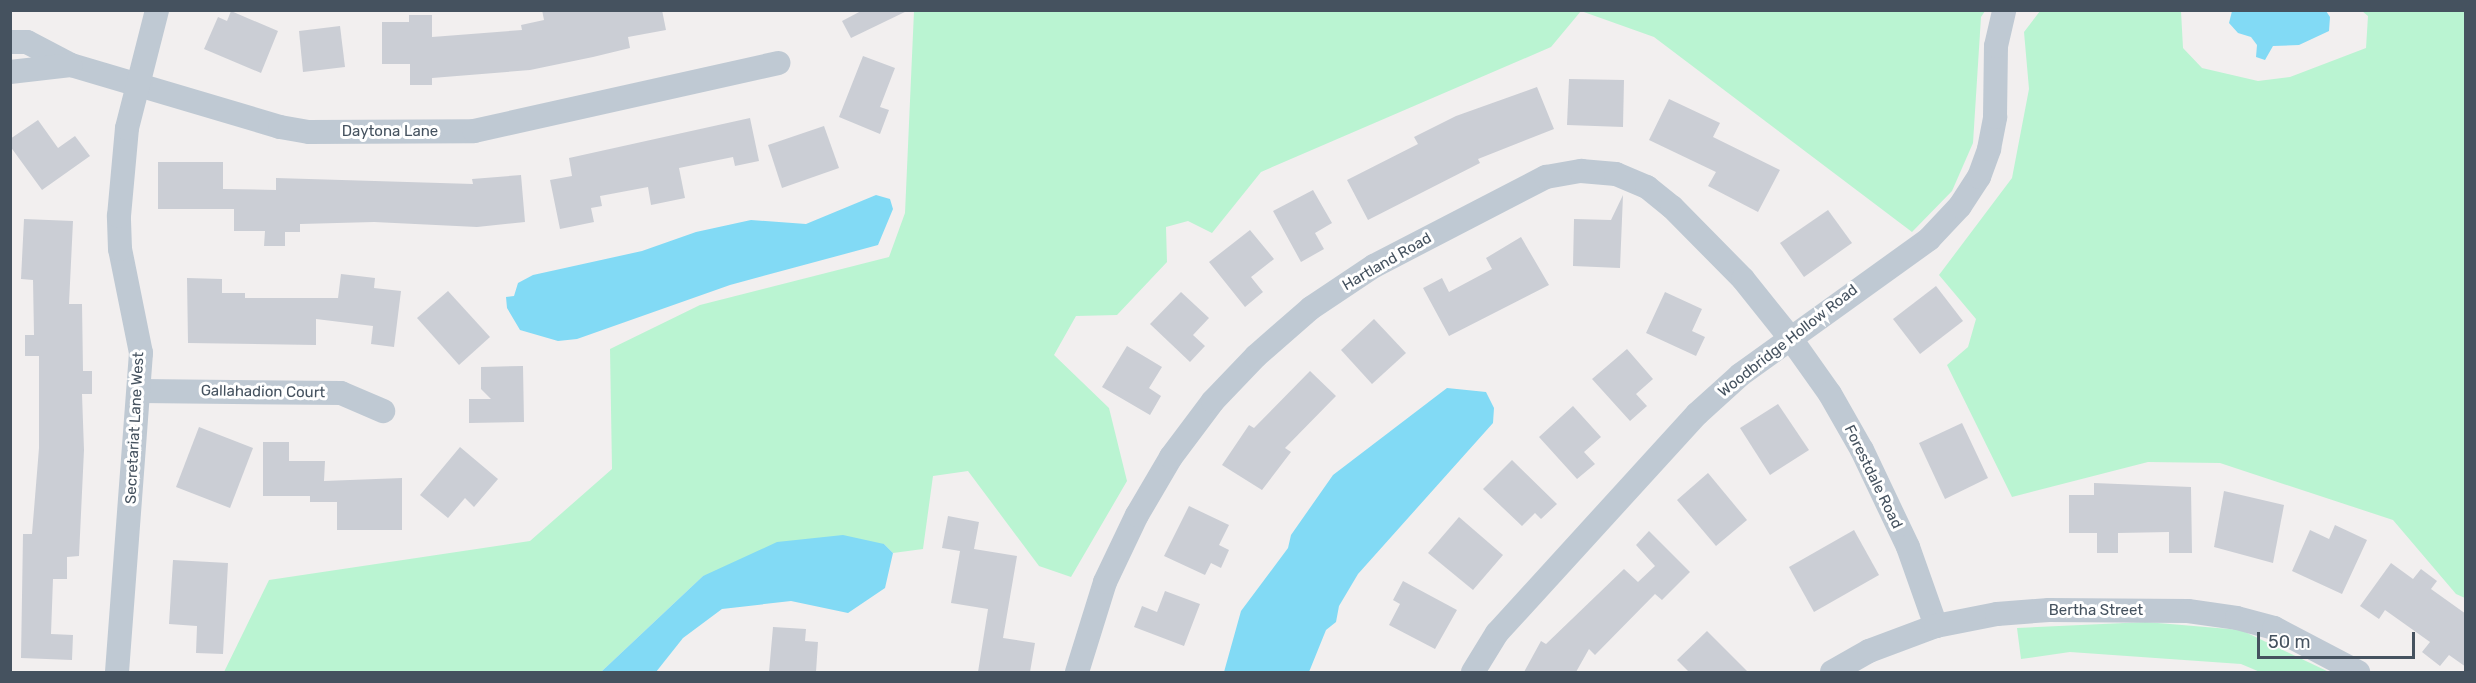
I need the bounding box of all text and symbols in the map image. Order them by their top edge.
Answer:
street label: Daytona Lane [342,123,438,141]
street label: Hartland Road [1339,229,1435,295]
street label: Woodbridge Hollow Road [1715,281,1861,401]
street label: Secretariat Lane West [122,351,148,505]
street label: Gallahadion Court [201,382,325,402]
street label: Forestdale Road [1840,422,1906,532]
street label: Bertha Street [2049,602,2143,620]
scale bar [2260,620,2418,658]
text: 50 m [2268,631,2311,653]

